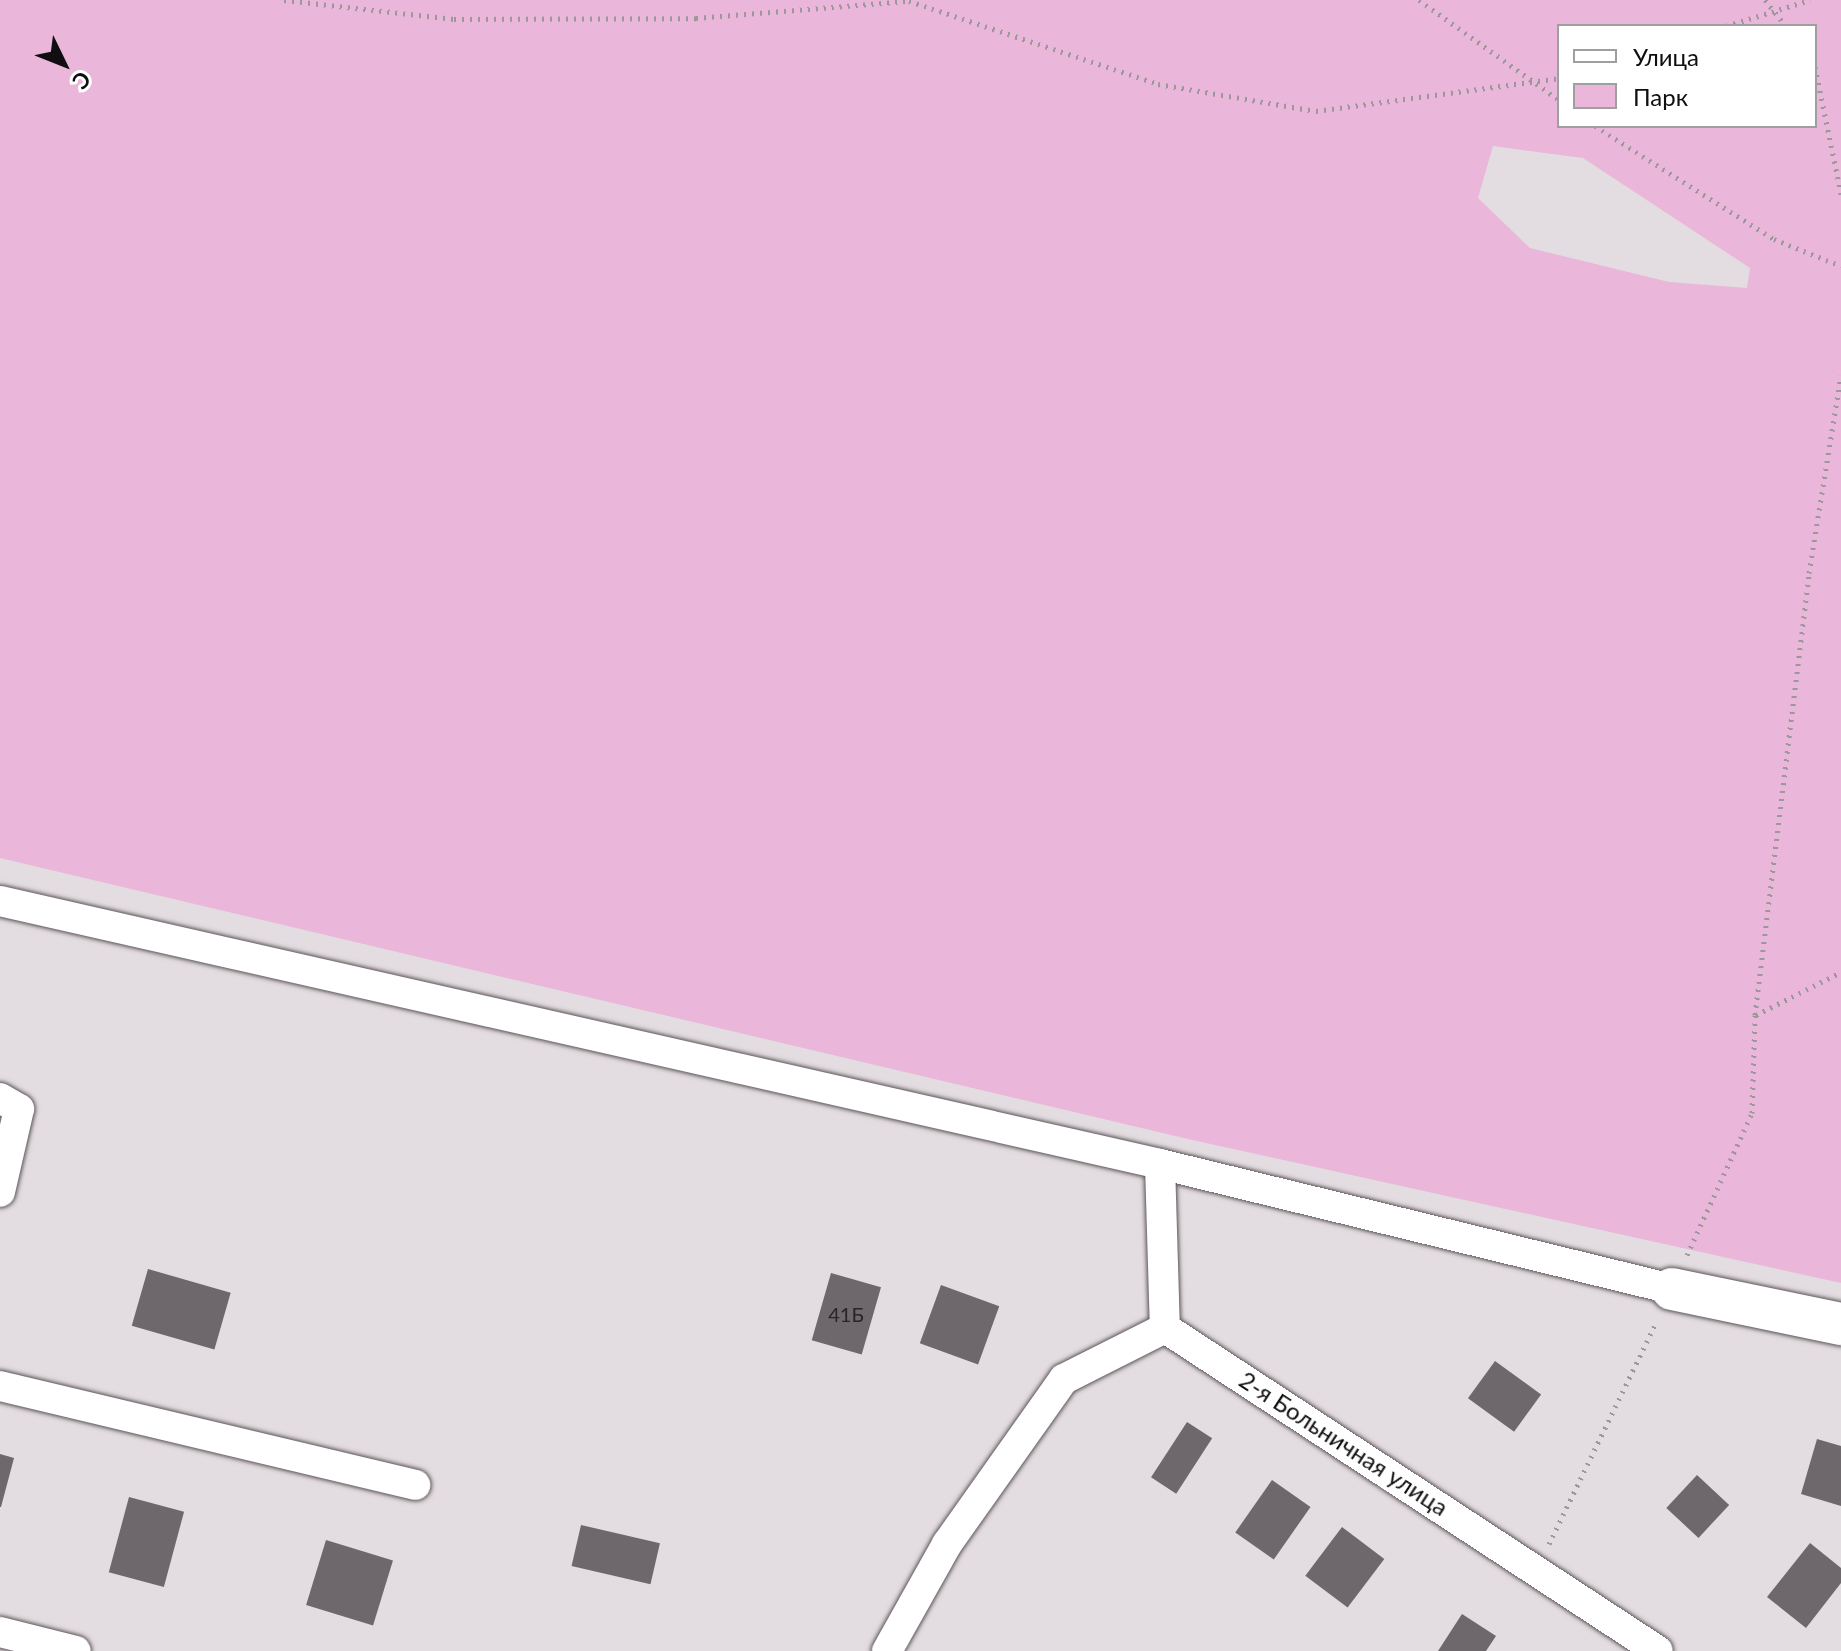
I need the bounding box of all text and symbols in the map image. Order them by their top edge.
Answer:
north arrow [24,24,104,104]
legend [1557,24,1817,128]
text: Улица [1633,42,1699,71]
text: С [67,66,97,95]
text: Парк [1633,82,1688,111]
house number: 41Б [828,1302,864,1326]
street label: 2-я Больничная улица [1234,1365,1454,1521]

